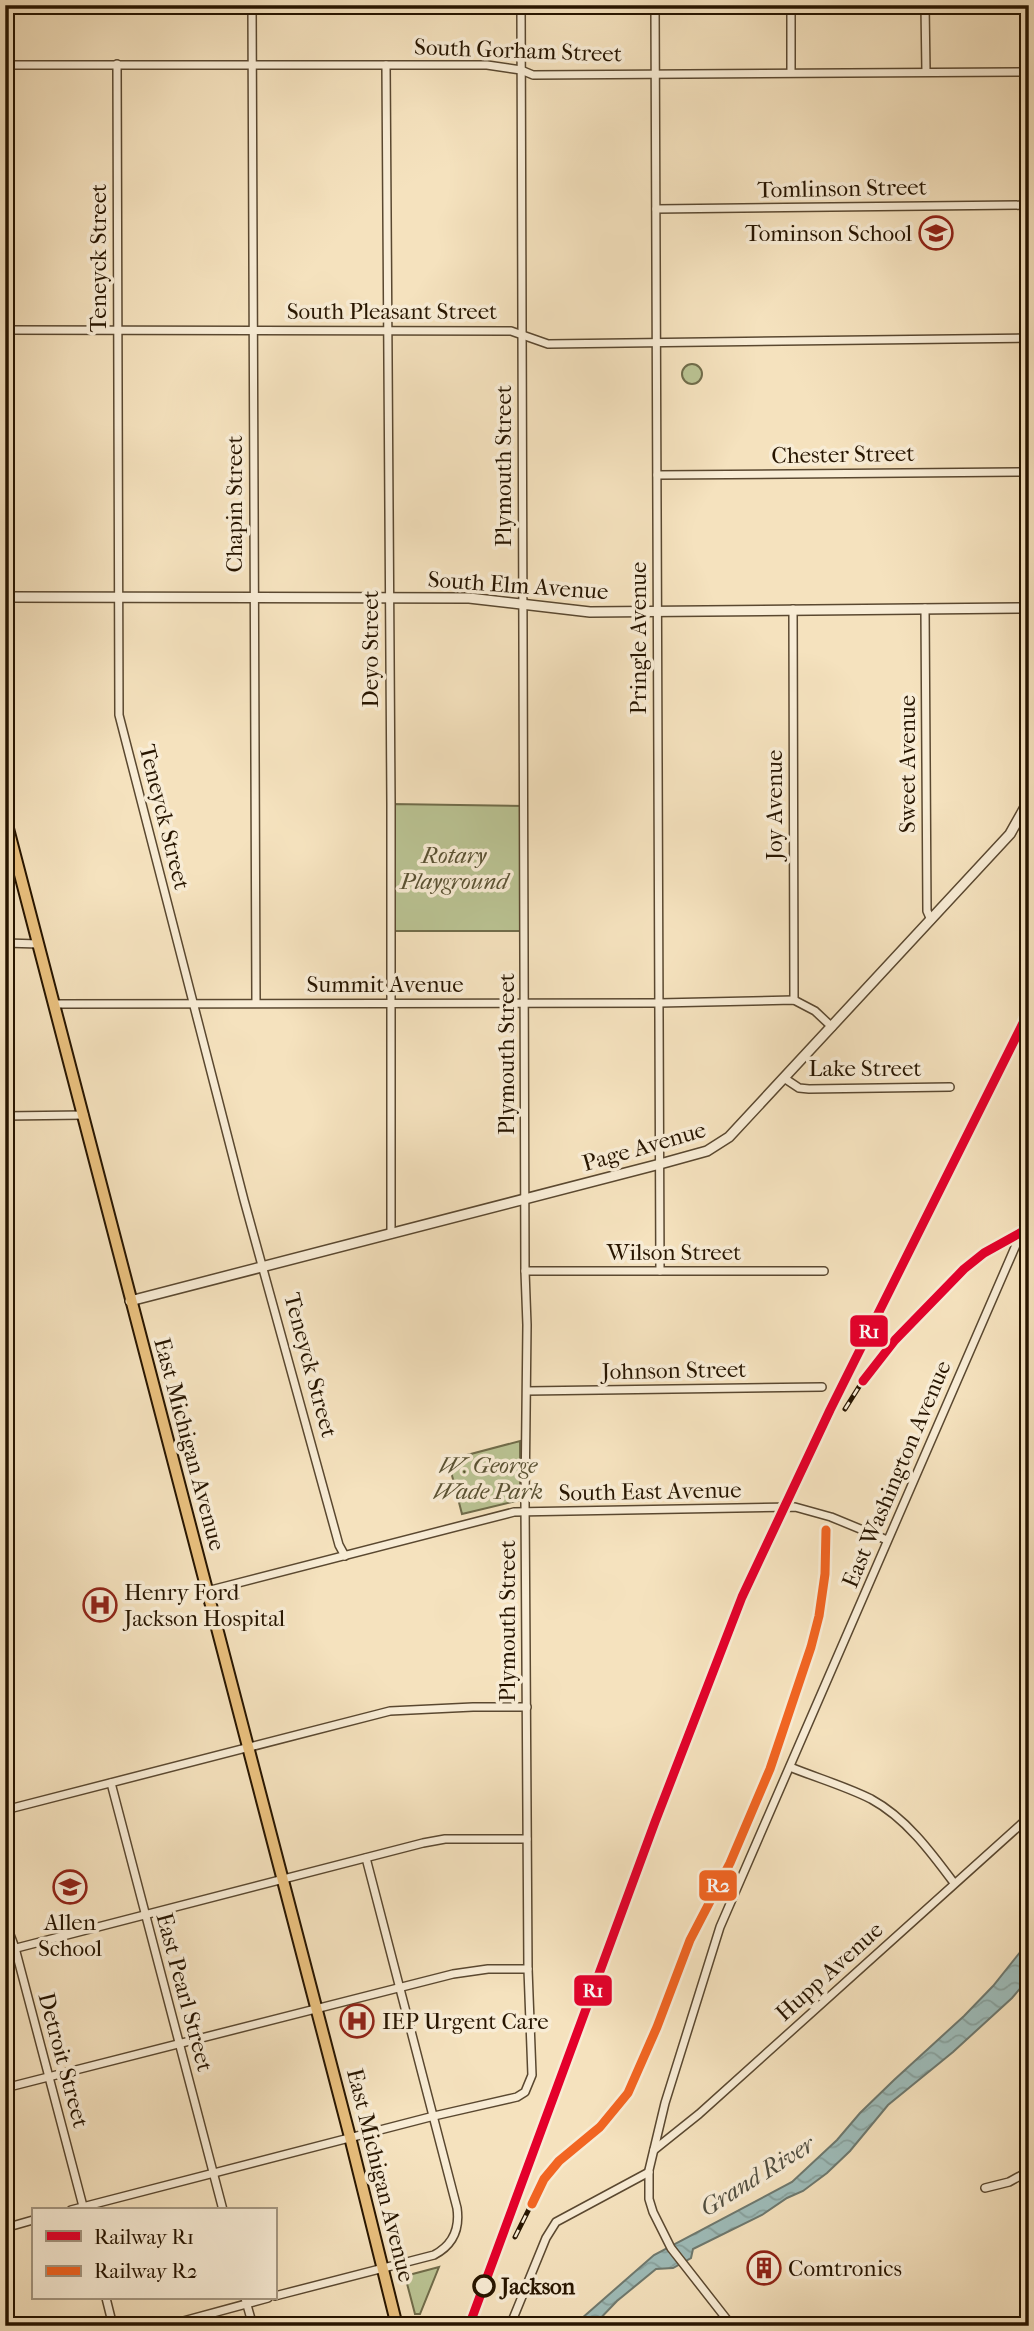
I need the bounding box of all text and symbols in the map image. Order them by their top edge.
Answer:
street label: South Gorham Street [414,33,622,68]
street label: Tomlinson Street [757,174,927,203]
street label: Teneyck Street [85,184,112,332]
school or university icon: Tominson School [917,214,955,252]
place label: Tominson School [745,220,913,247]
street label: South Pleasant Street [287,298,497,325]
street label: Plymouth Street [490,385,517,547]
street label: Chapin Street [221,435,248,573]
street label: Chester Street [771,440,915,469]
street label: Pringle Avenue [625,562,652,714]
street label: South Elm Avenue [427,566,609,605]
street label: Deyo Street [357,590,384,708]
street label: Sweet Avenue [894,695,921,833]
street label: Teneyck Street [133,742,196,893]
street label: Joy Avenue [761,750,788,862]
park label: Rotary Playground [399,842,511,895]
street label: Summit Avenue [306,971,464,998]
street label: Plymouth Street [493,973,520,1135]
street label: Lake Street [808,1055,922,1082]
street label: Page Avenue [579,1116,709,1177]
street label: Wilson Street [606,1239,741,1266]
street label: Teneyck Street [278,1290,343,1440]
line badge: R1 [849,1314,889,1348]
text: R1 [859,1321,879,1343]
street label: East Michigan Avenue [148,1335,231,1553]
street label: Johnson Street [599,1356,747,1385]
street label: East Washington Avenue [836,1356,957,1592]
park label: W. George Wade Park [433,1452,543,1505]
street label: South East Avenue [558,1476,742,1507]
street label: Plymouth Street [494,1540,521,1702]
place label: Henry Ford Jackson Hospital [122,1579,286,1632]
hospital icon: Henry Ford Jackson Hospital [81,1586,119,1624]
school or university icon: Allen School [51,1868,89,1906]
line badge: R2 [698,1869,738,1902]
text: R2 [706,1875,730,1897]
place label: Allen School [38,1909,103,1962]
street label: East Pearl Street [150,1910,219,2074]
street label: Hupp Avenue [770,1916,889,2027]
line badge: R1 [573,1974,613,2007]
text: R1 [583,1980,603,2002]
street label: Detroit Street [33,1990,95,2131]
hospital icon: IEP Urgent Care [338,2002,376,2040]
place label: IEP Urgent Care [382,2008,549,2035]
street label: East Michigan Avenue [341,2066,420,2285]
water label: Grand River [695,2129,821,2222]
legend [32,2208,276,2300]
text: Railway R1 [94,2225,194,2249]
building icon: Comtronics [745,2249,783,2287]
place label: Comtronics [788,2255,902,2282]
text: Railway R2 [94,2259,198,2283]
place label: Jackson [499,2273,576,2300]
marker: Jackson [473,2275,495,2297]

